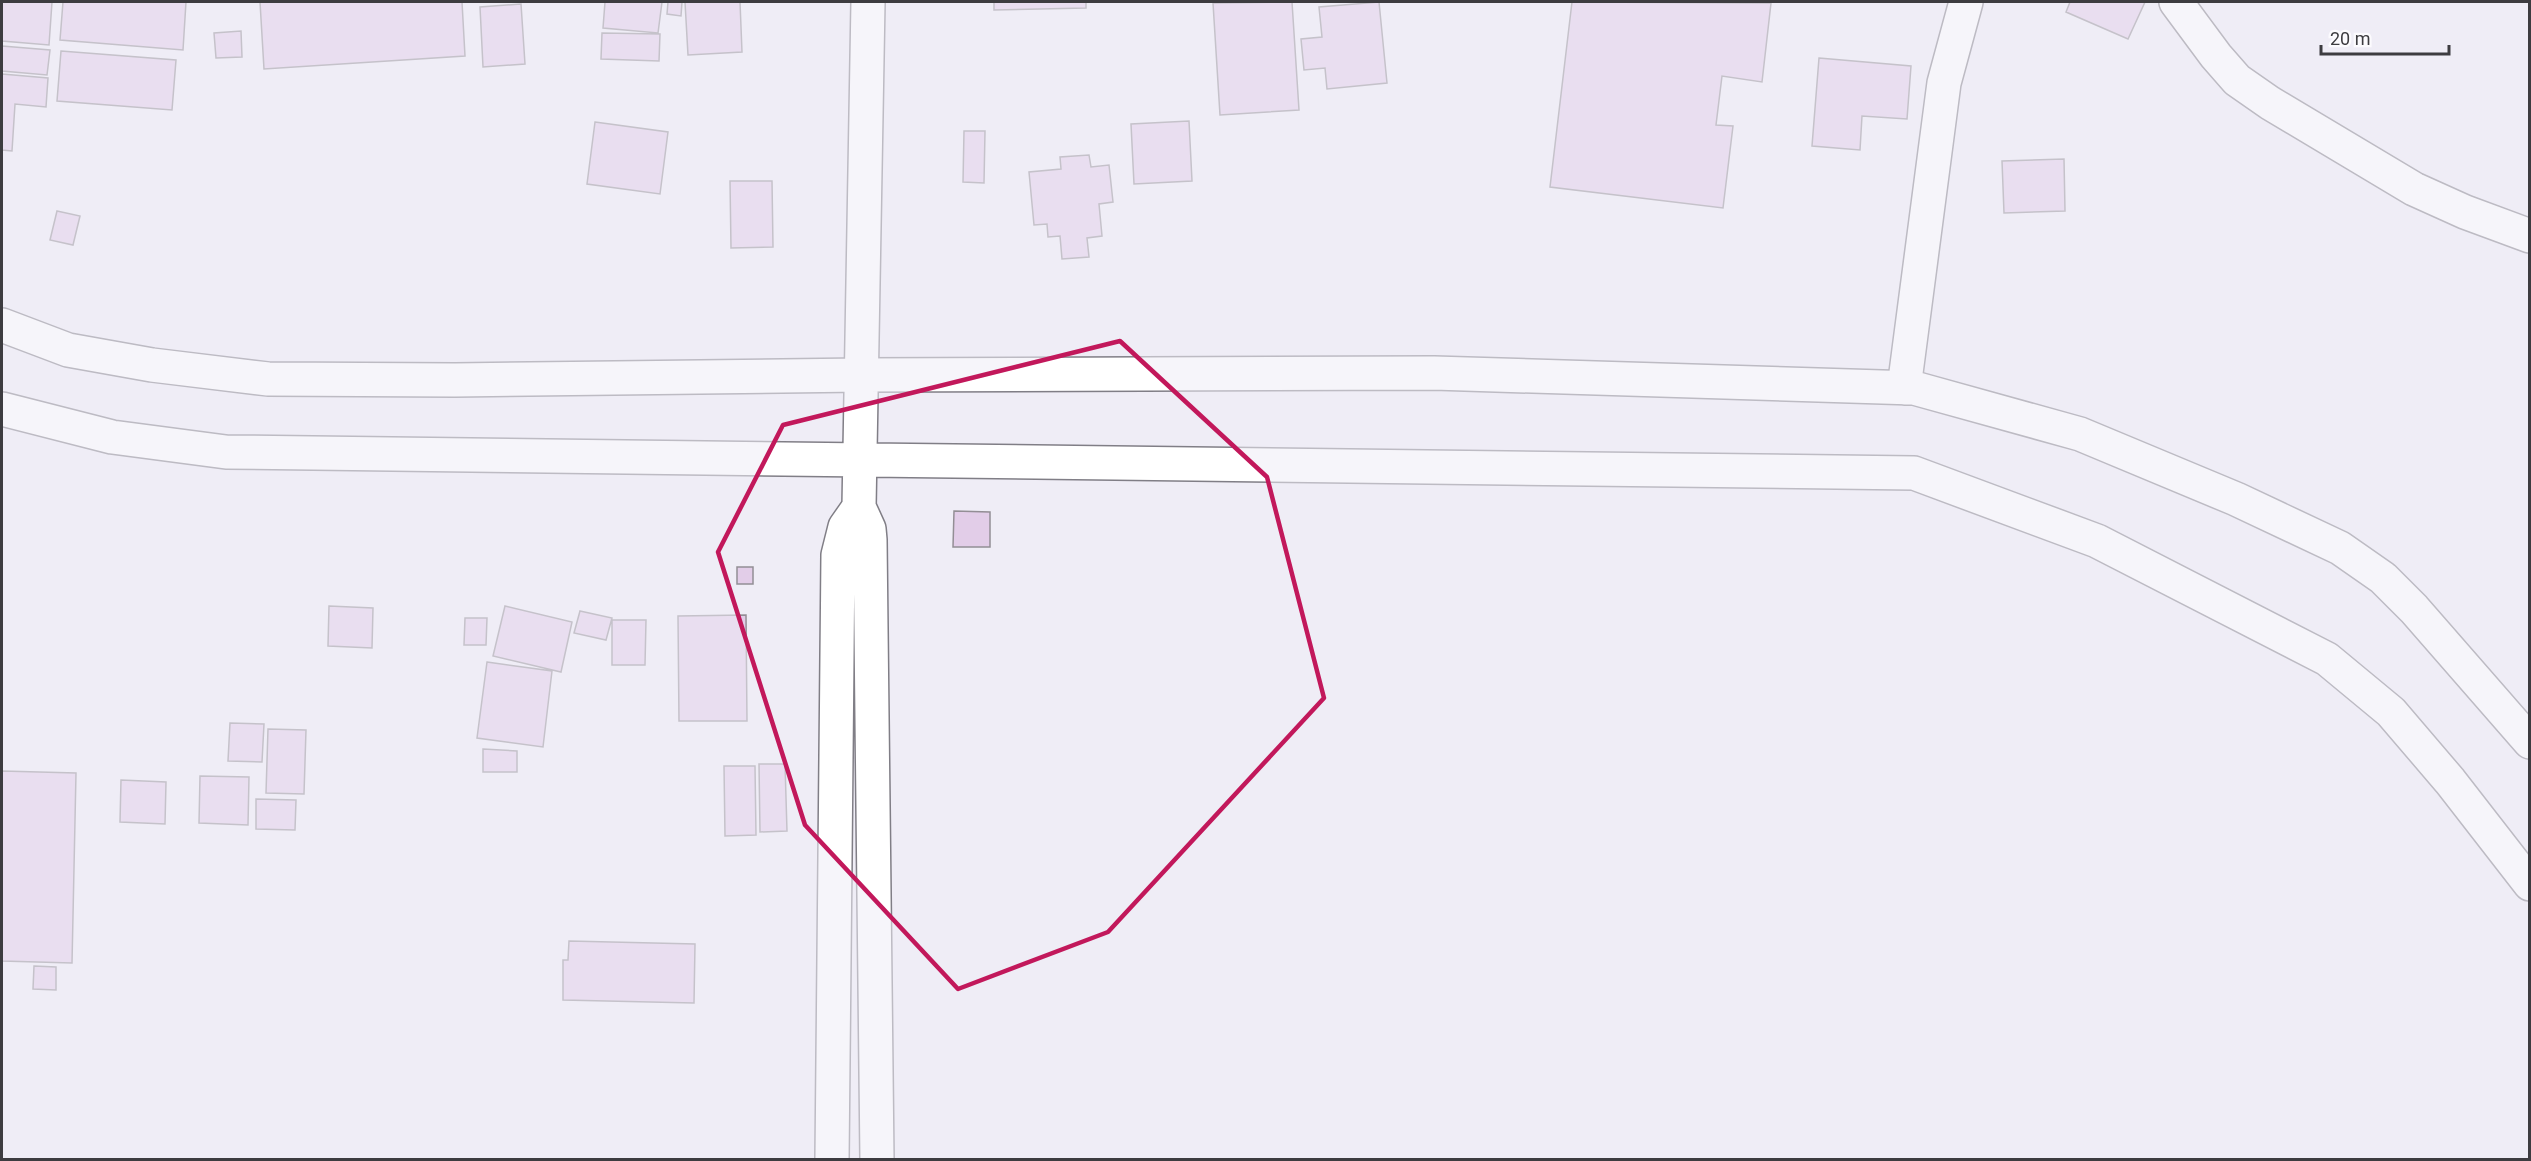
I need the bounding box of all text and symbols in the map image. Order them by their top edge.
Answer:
scale bar [2321,18,2448,56]
text: 20 m [2330,28,2370,49]

